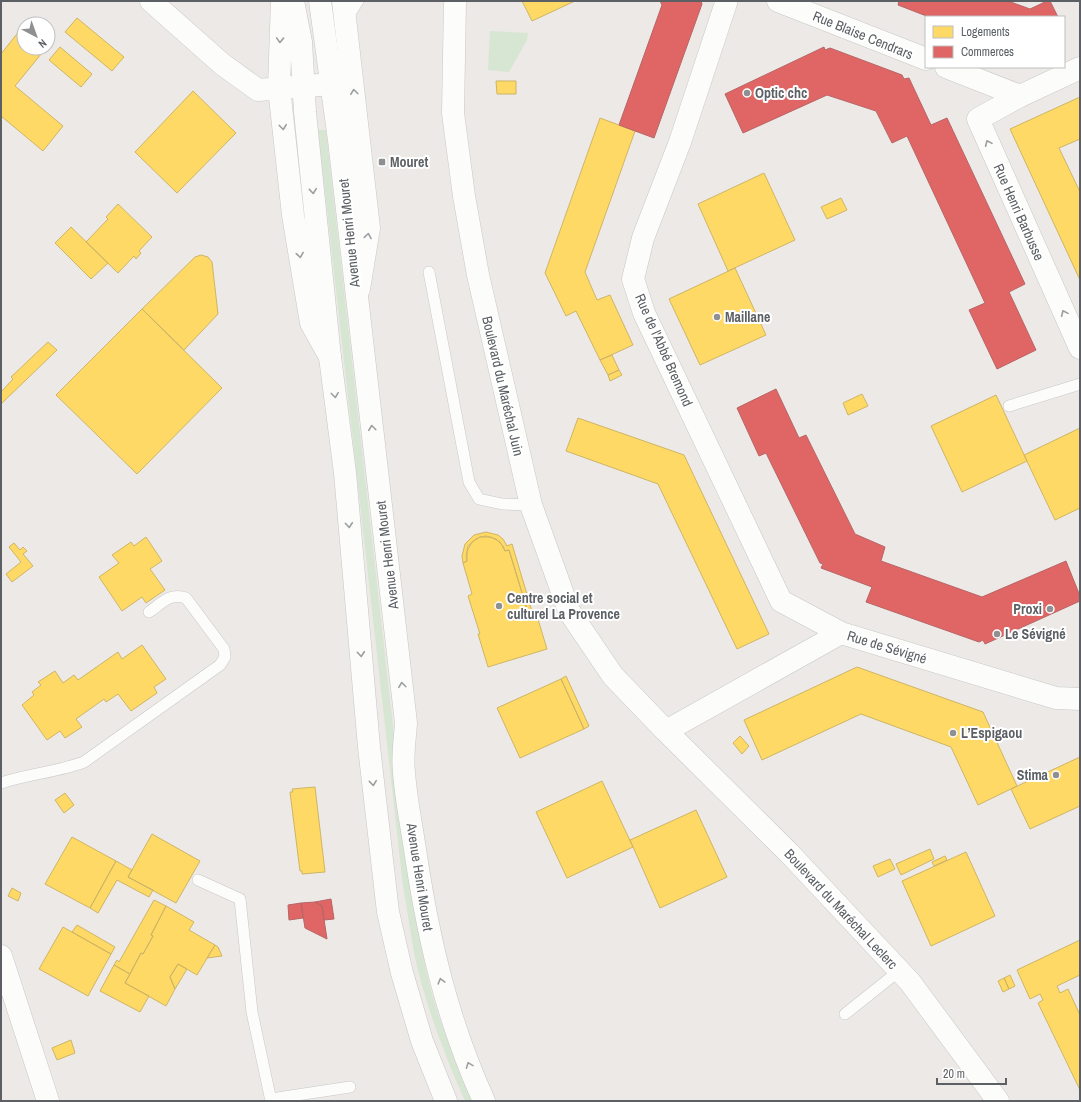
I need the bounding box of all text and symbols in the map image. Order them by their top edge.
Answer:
street label: Rue Blaise Cendrars [810,7,916,63]
north arrow [16,16,56,56]
legend [925,16,1065,68]
text: Logements [961,24,1010,40]
text: N [36,36,50,51]
one-way arrow [276,37,285,43]
text: Commerces [961,44,1014,60]
place label: Optic chc [755,84,807,102]
one-way arrow [349,88,358,95]
marker: Optic chc [742,88,752,98]
one-way arrow [278,124,287,130]
one-way arrow [985,139,993,147]
place label: Mouret [390,153,428,171]
marker: Mouret [377,157,387,167]
street label: Rue Henri Barbusse [990,161,1048,263]
street label: Avenue Henri Mouret [334,178,364,289]
one-way arrow [308,188,317,194]
one-way arrow [363,233,372,239]
one-way arrow [295,252,303,259]
street label: Rue de l'Abbé Bremond [631,291,697,409]
place label: Maillane [725,308,770,326]
one-way arrow [1061,309,1069,317]
marker: Maillane [712,312,722,322]
street label: Boulevard du Maréchal Juin [478,314,528,458]
one-way arrow [330,392,339,398]
one-way arrow [368,425,377,431]
street label: Avenue Henri Mouret [371,500,403,611]
one-way arrow [345,522,354,528]
place label: Centre social et culturel La Provence [507,589,620,623]
place label: Proxi [1013,600,1042,618]
marker: Centre social et culturel La Provence [494,601,504,611]
marker: Proxi [1045,604,1055,614]
place label: Le Sévigné [1005,625,1066,643]
street label: Rue de Sévigné [845,626,929,668]
marker: Le Sévigné [992,629,1002,639]
one-way arrow [356,651,365,657]
one-way arrow [398,682,407,688]
place label: L’Espigaou [961,724,1022,742]
marker: L’Espigaou [948,728,958,738]
place label: Stima [1017,766,1049,784]
marker: Stima [1051,770,1061,780]
one-way arrow [368,780,377,787]
street label: Avenue Henri Mouret [402,821,437,932]
street label: Boulevard du Maréchal Leclerc [780,845,902,973]
one-way arrow [437,977,446,984]
scale bar [937,1060,1006,1086]
one-way arrow [465,1062,473,1069]
text: 20 m [943,1066,965,1082]

